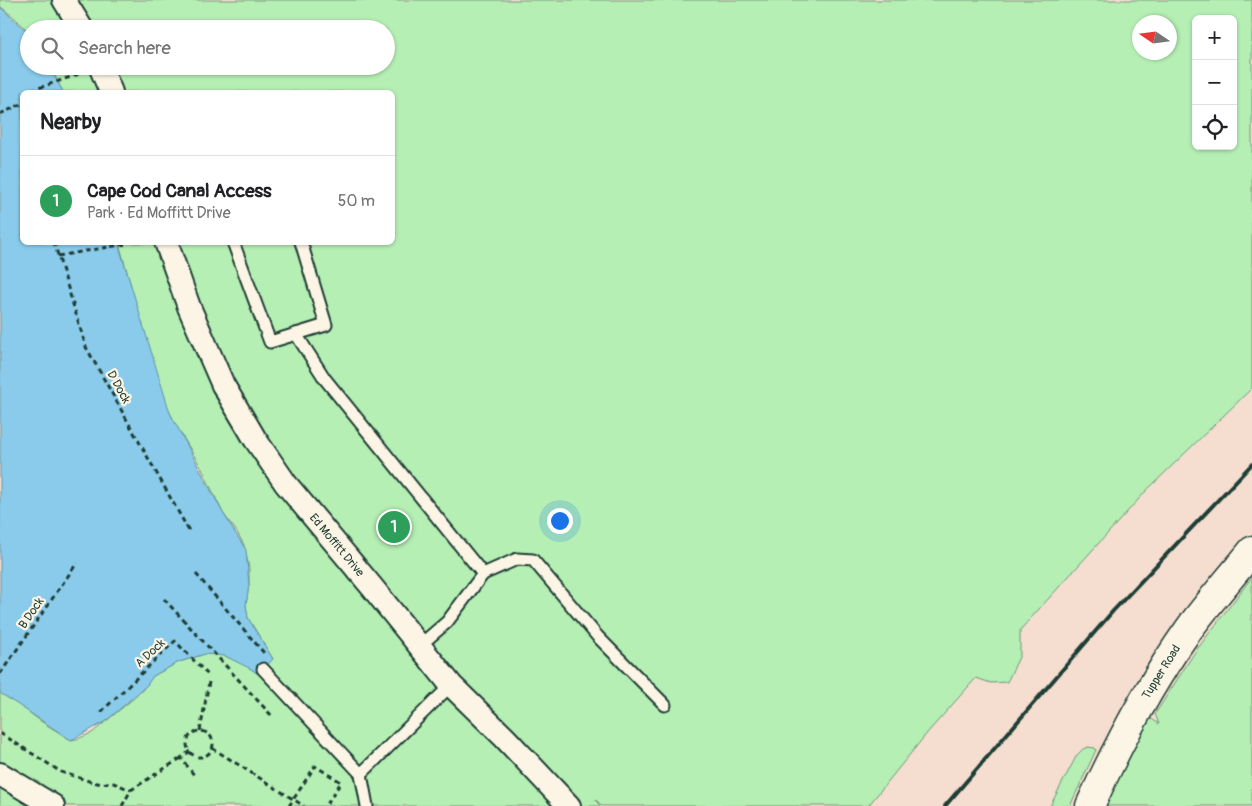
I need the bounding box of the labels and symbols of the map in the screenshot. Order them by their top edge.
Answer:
north arrow [1132,15,1177,60]
street label: D Dock [103,368,134,406]
pin: 1 [378,508,410,546]
your location [547,508,573,534]
street label: Ed Moffitt Drive [306,511,367,580]
street label: B Dock [16,595,47,632]
street label: A Dock [132,636,168,671]
street label: Tupper Road [1139,642,1184,702]

